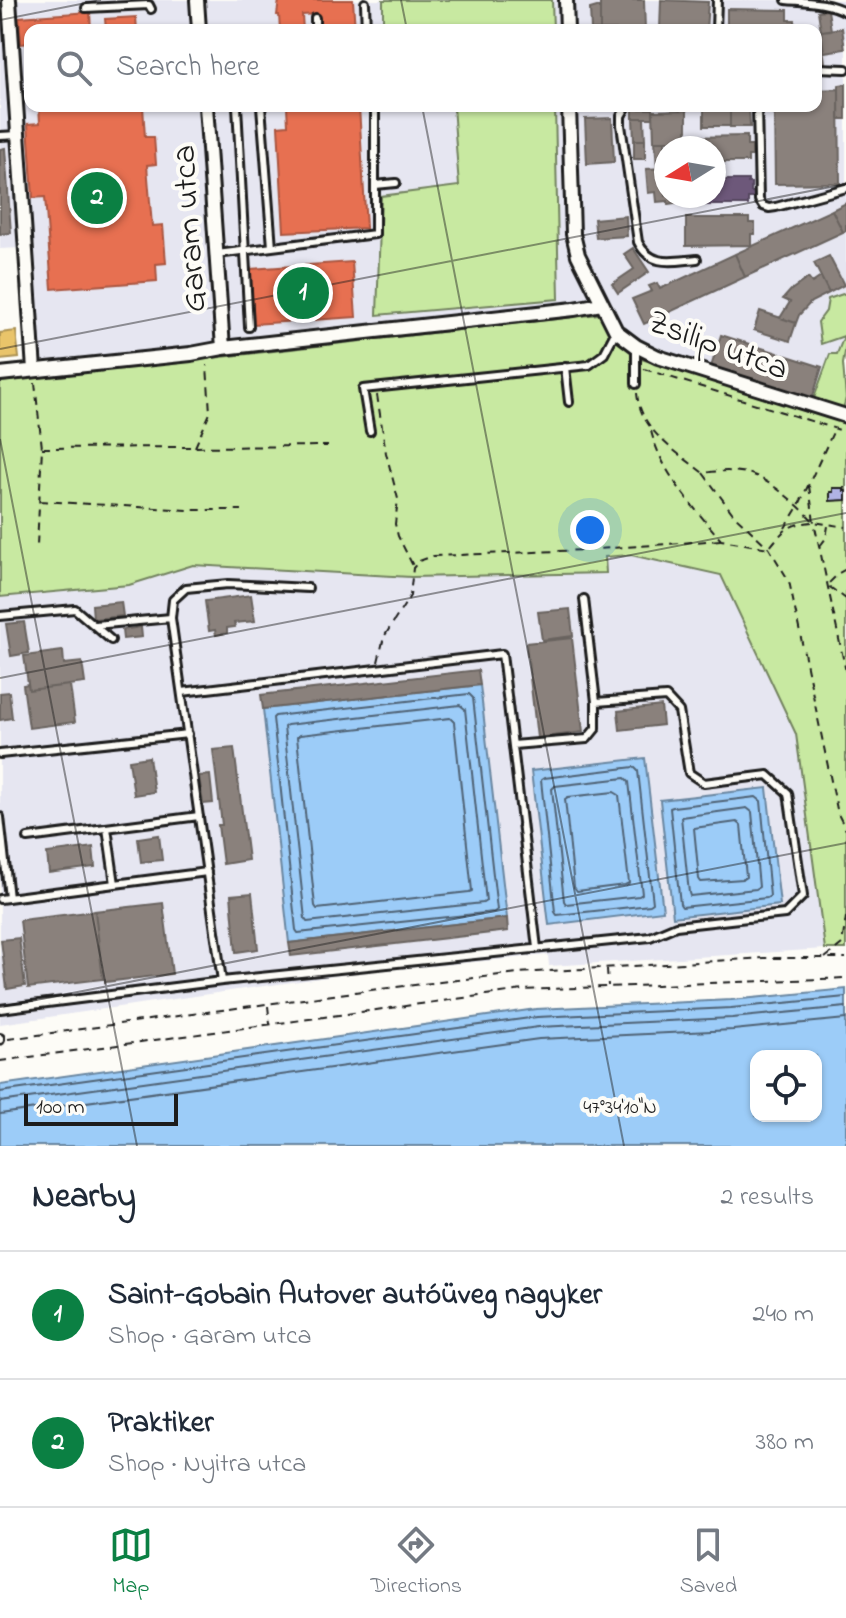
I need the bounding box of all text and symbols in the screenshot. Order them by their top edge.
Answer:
search box [24,24,822,112]
icon: search [52,46,96,90]
text: Search here [116,46,260,90]
north arrow [654,136,726,208]
street label: Garam utca [160,143,222,314]
pin: 2 [71,168,123,228]
pin: 1 [277,263,329,323]
street label: Zsilip utca [641,298,795,395]
your location [570,510,610,550]
map controls [750,1050,822,1122]
button: locate [750,1050,822,1122]
scale bar [24,1090,178,1126]
text: 100 m [36,1092,85,1124]
text: 47°34'10"N [583,1094,657,1123]
text: Nearby [32,1173,136,1223]
text: 2 results [721,1179,814,1217]
text: Saint-Gobain Autover autóüveg nagyker [108,1274,602,1318]
text: 1 [54,1296,62,1334]
text: 240 m [752,1296,814,1334]
text: Shop · Garam utca [108,1318,311,1356]
text: Praktiker [108,1402,214,1446]
text: 2 [52,1424,64,1462]
text: 380 m [756,1424,814,1462]
text: Shop · Nyitra utca [108,1446,306,1484]
tab: Map [109,1523,153,1603]
tab: Directions [371,1523,462,1603]
tab: Saved [680,1523,737,1603]

